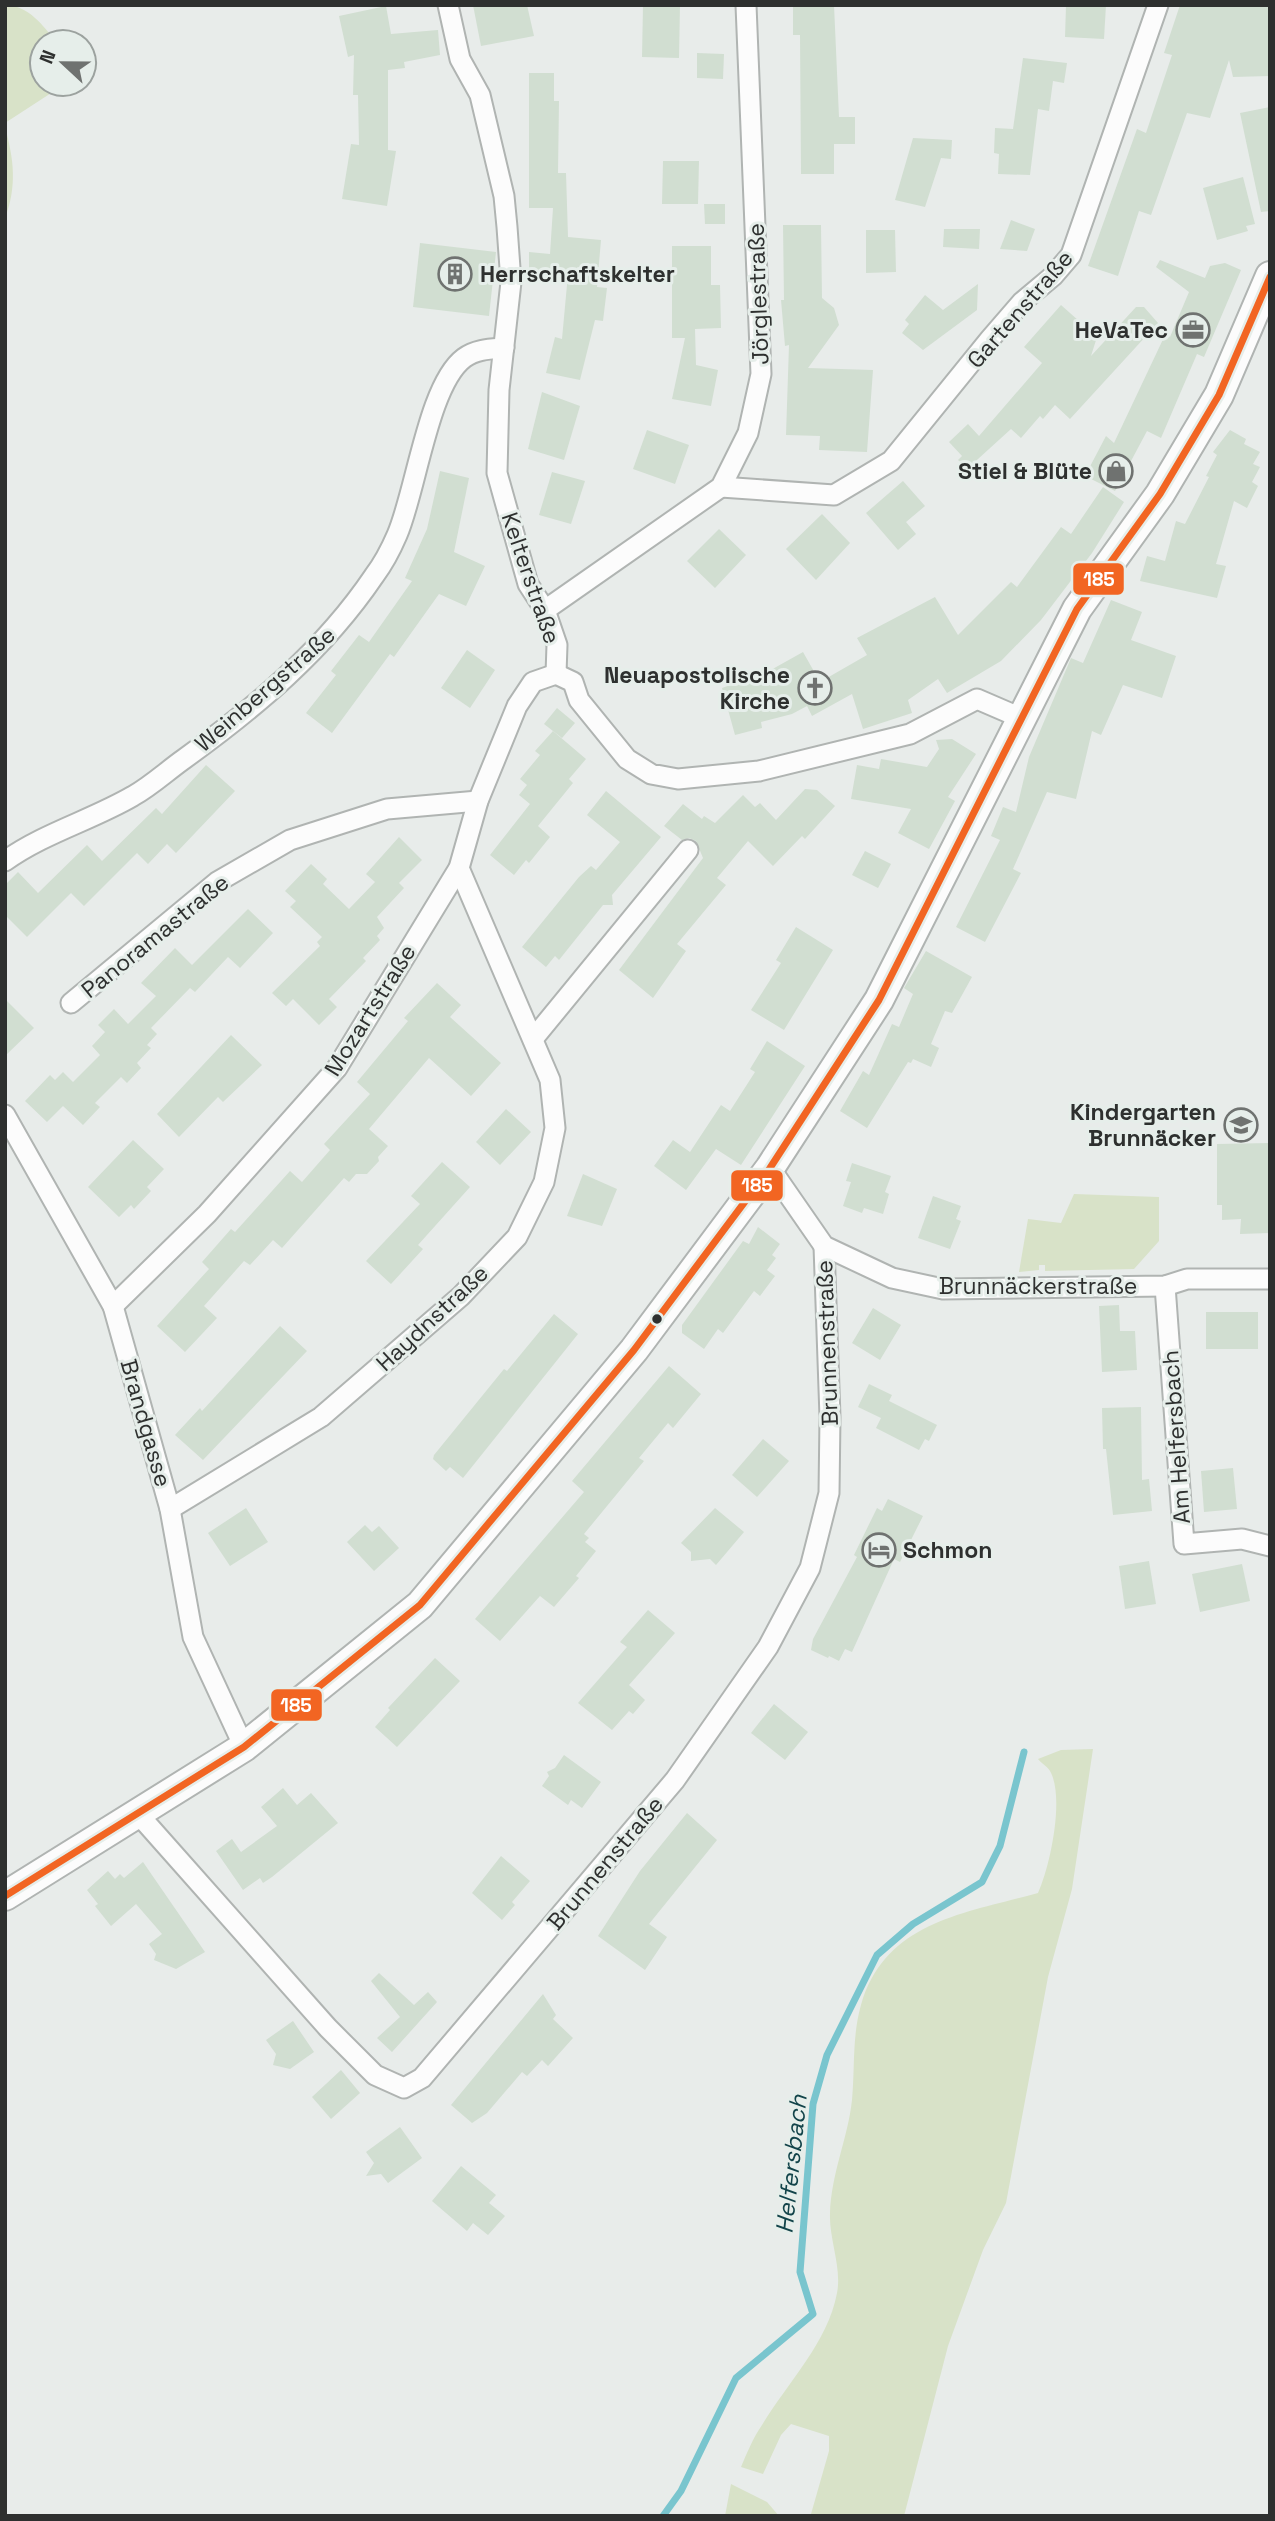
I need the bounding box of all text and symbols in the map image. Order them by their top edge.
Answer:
north arrow [28,28,98,98]
text: N [34,46,62,67]
street label: Jörglestraße [741,223,775,365]
street label: Gartenstraße [960,244,1080,374]
building icon: Herrschaftskelter [436,255,474,293]
place label: Herrschaftskelter [480,259,675,289]
office icon: HeVaTec [1174,311,1212,349]
place label: HeVaTec [1075,315,1168,345]
shop icon: Stiel & Blüte [1097,452,1135,490]
place label: Stiel & Blüte [958,456,1092,486]
street label: Kelterstraße [495,508,567,648]
line badge: 185 [1072,562,1125,596]
text: 185 [1083,567,1115,592]
street label: Weinbergstraße [189,620,341,758]
place label: Neuapostolische Kirche [604,660,790,716]
church icon: Neuapostolische Kirche [796,669,834,707]
street label: Panoramastraße [75,867,235,1005]
street label: Mozartstraße [318,938,422,1082]
place label: Kindergarten Brunnäcker [1070,1097,1216,1153]
school or university icon: Kindergarten Brunnäcker [1222,1106,1260,1144]
line badge: 185 [730,1169,784,1202]
text: 185 [741,1173,773,1198]
street label: Haydnstraße [369,1258,495,1378]
street label: Brunnenstraße [809,1260,845,1426]
street label: Brunnäckerstraße [939,1271,1137,1301]
unlabelled marker [650,1312,664,1326]
street label: Am Helfersbach [1155,1349,1197,1525]
street label: Brandgasse [113,1356,179,1490]
hotel icon: Schmon [860,1531,898,1569]
place label: Schmon [903,1535,992,1565]
line badge: 185 [270,1688,323,1722]
text: 185 [280,1693,312,1718]
street label: Brunnenstraße [540,1790,670,1936]
water label: Helfersbach [768,2092,814,2235]

